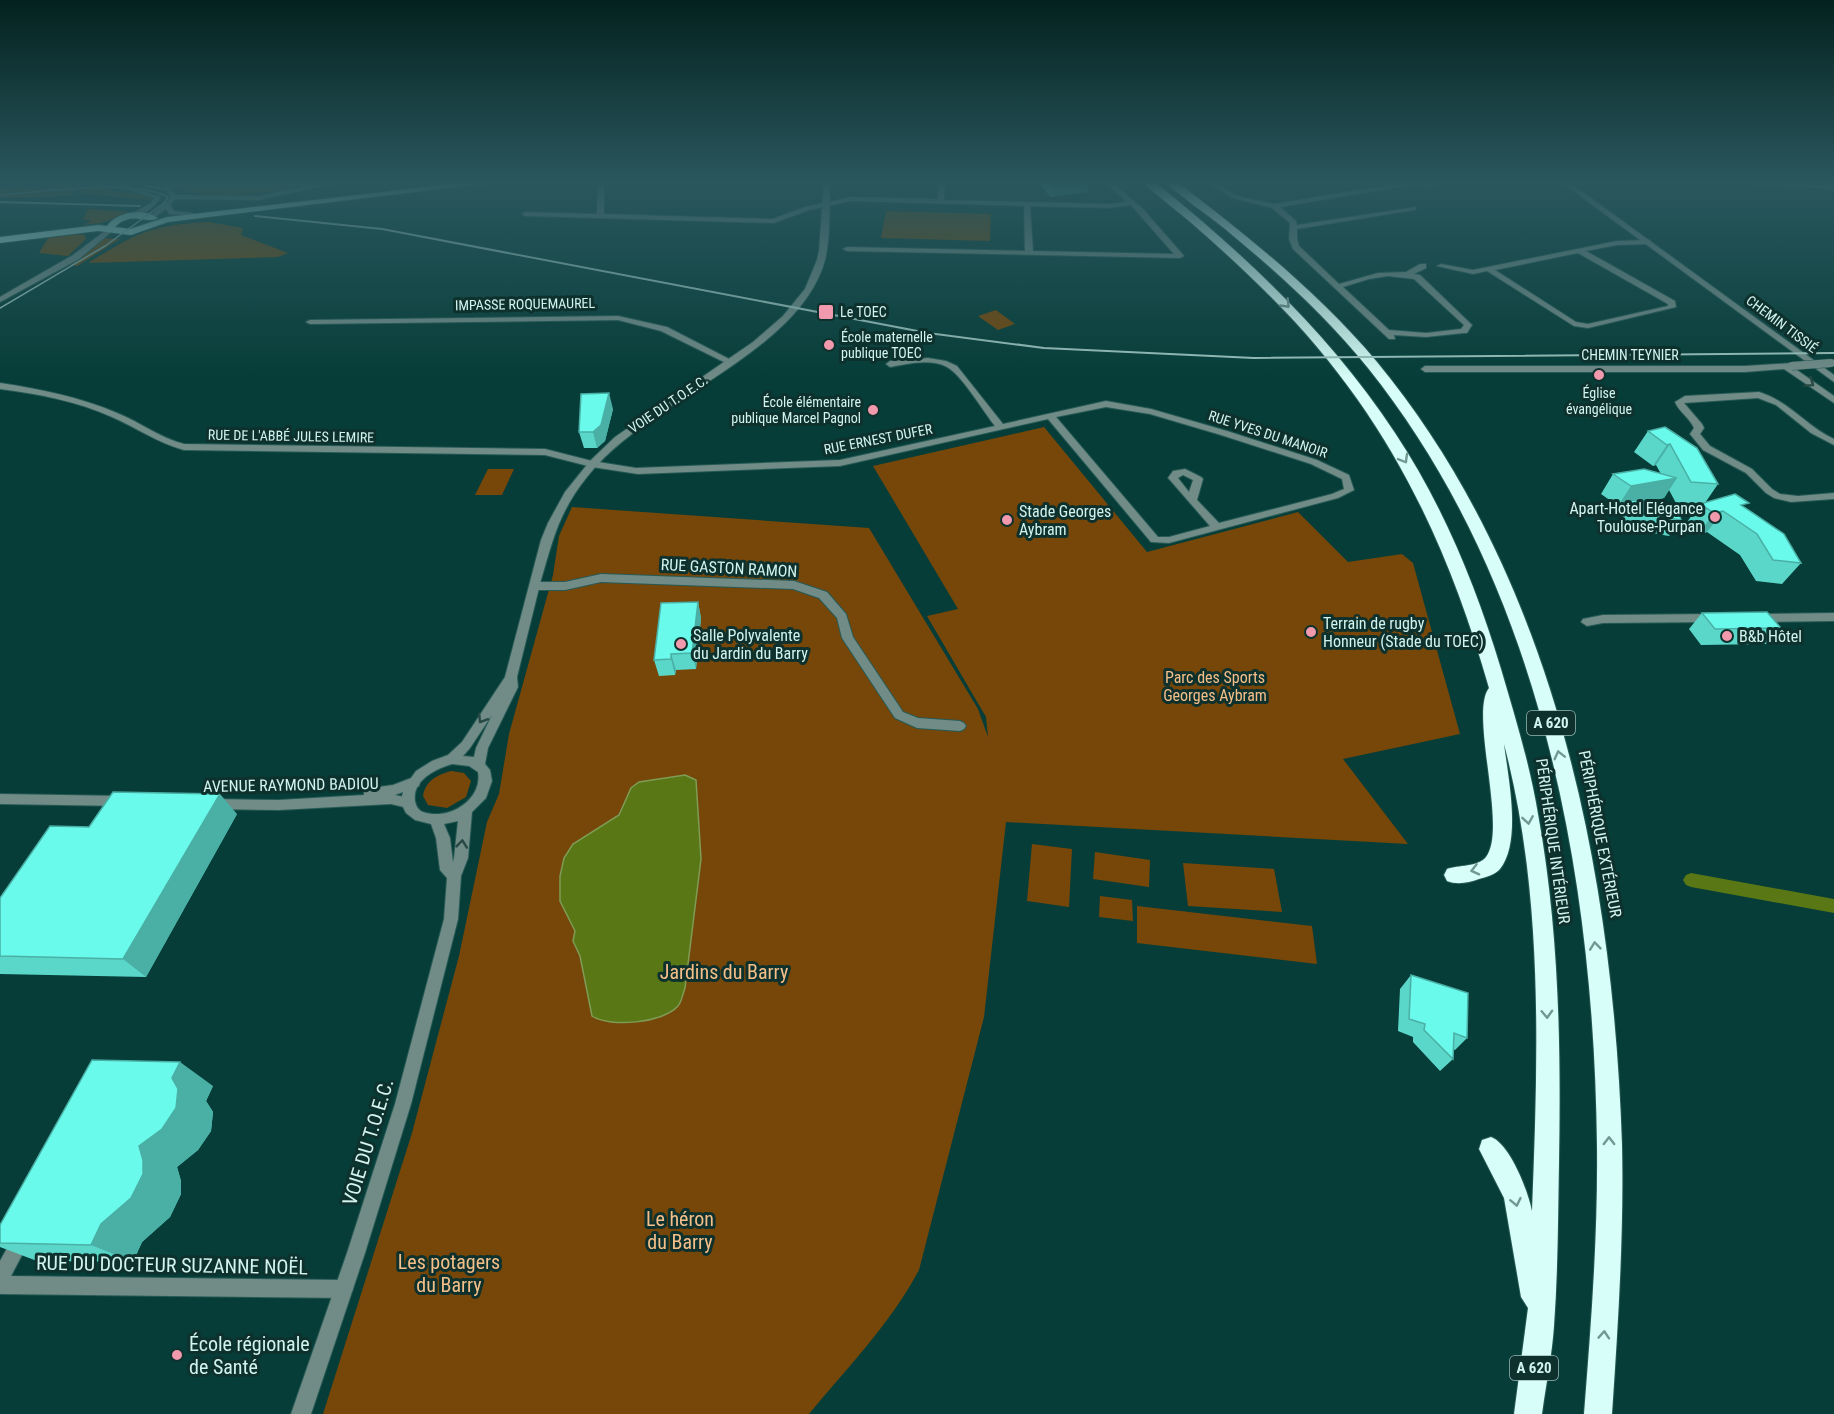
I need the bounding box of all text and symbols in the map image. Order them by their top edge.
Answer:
street label: CHEMIN TISSIÉ [1743,291,1821,356]
street label: IMPASSE ROQUEMAUREL [455,295,596,313]
one-way arrow [1279,297,1290,308]
marker: Le TOEC [817,303,835,321]
place label: Le TOEC [840,304,887,320]
place label: École maternelle publique TOEC [841,328,933,361]
marker: École maternelle publique TOEC [822,338,836,352]
street label: CHEMIN TEYNIER [1581,347,1679,363]
marker: Église évangélique [1592,368,1606,382]
street label: VOIE DU T.O.E.C. [625,372,711,436]
one-way arrow [1803,376,1814,387]
place label: Église évangélique [1566,384,1632,417]
place label: École élémentaire publique Marcel Pagnol [731,393,861,426]
marker: École élémentaire publique Marcel Pagnol [866,403,880,417]
street label: RUE YVES DU MANOIR [1207,407,1330,461]
street label: RUE ERNEST DUFER [823,421,934,457]
street label: RUE DE L'ABBÉ JULES LEMIRE [208,426,374,445]
one-way arrow [1397,453,1408,463]
place label: Apart-Hotel Elégance Toulouse-Purpan [1569,499,1703,536]
place label: Stade Georges Aybram [1019,502,1111,539]
marker: Apart-Hotel Elégance Toulouse-Purpan [1708,510,1722,524]
marker: Stade Georges Aybram [1000,513,1014,527]
street label: RUE GASTON RAMON [660,555,798,581]
place label: Terrain de rugby Honneur (Stade du TOEC) [1323,614,1484,651]
marker: Terrain de rugby Honneur (Stade du TOEC) [1304,625,1318,639]
place label: Salle Polyvalente du Jardin du Barry [693,626,808,663]
place label: B&b Hôtel [1739,627,1802,646]
marker: B&b Hôtel [1720,629,1734,643]
marker: Salle Polyvalente du Jardin du Barry [674,637,688,651]
park label: Parc des Sports Georges Aybram [1163,668,1267,705]
road number: A 620 [1527,711,1575,735]
one-way arrow [478,713,490,723]
street label: PÉRIPHÉRIQUE EXTÉRIEUR [1574,749,1626,920]
one-way arrow [1553,750,1566,760]
street label: PÉRIPHÉRIQUE INTÉRIEUR [1532,757,1574,925]
street label: AVENUE RAYMOND BADIOU [203,774,379,796]
one-way arrow [1522,816,1534,825]
one-way arrow [455,839,468,849]
one-way arrow [1470,863,1480,876]
one-way arrow [1589,942,1602,951]
park label: Jardins du Barry [660,960,788,984]
one-way arrow [1541,1010,1554,1019]
street label: VOIE DU T.O.E.C. [337,1076,399,1208]
one-way arrow [1603,1136,1615,1145]
one-way arrow [1509,1196,1522,1206]
park label: Le héron du Barry [646,1207,714,1254]
park label: Les potagers du Barry [398,1250,500,1297]
street label: RUE DU DOCTEUR SUZANNE NOËL [36,1251,308,1279]
one-way arrow [1597,1331,1610,1340]
place label: École régionale de Santé [189,1332,310,1379]
marker: École régionale de Santé [170,1348,184,1362]
road number: A 620 [1510,1356,1558,1380]

